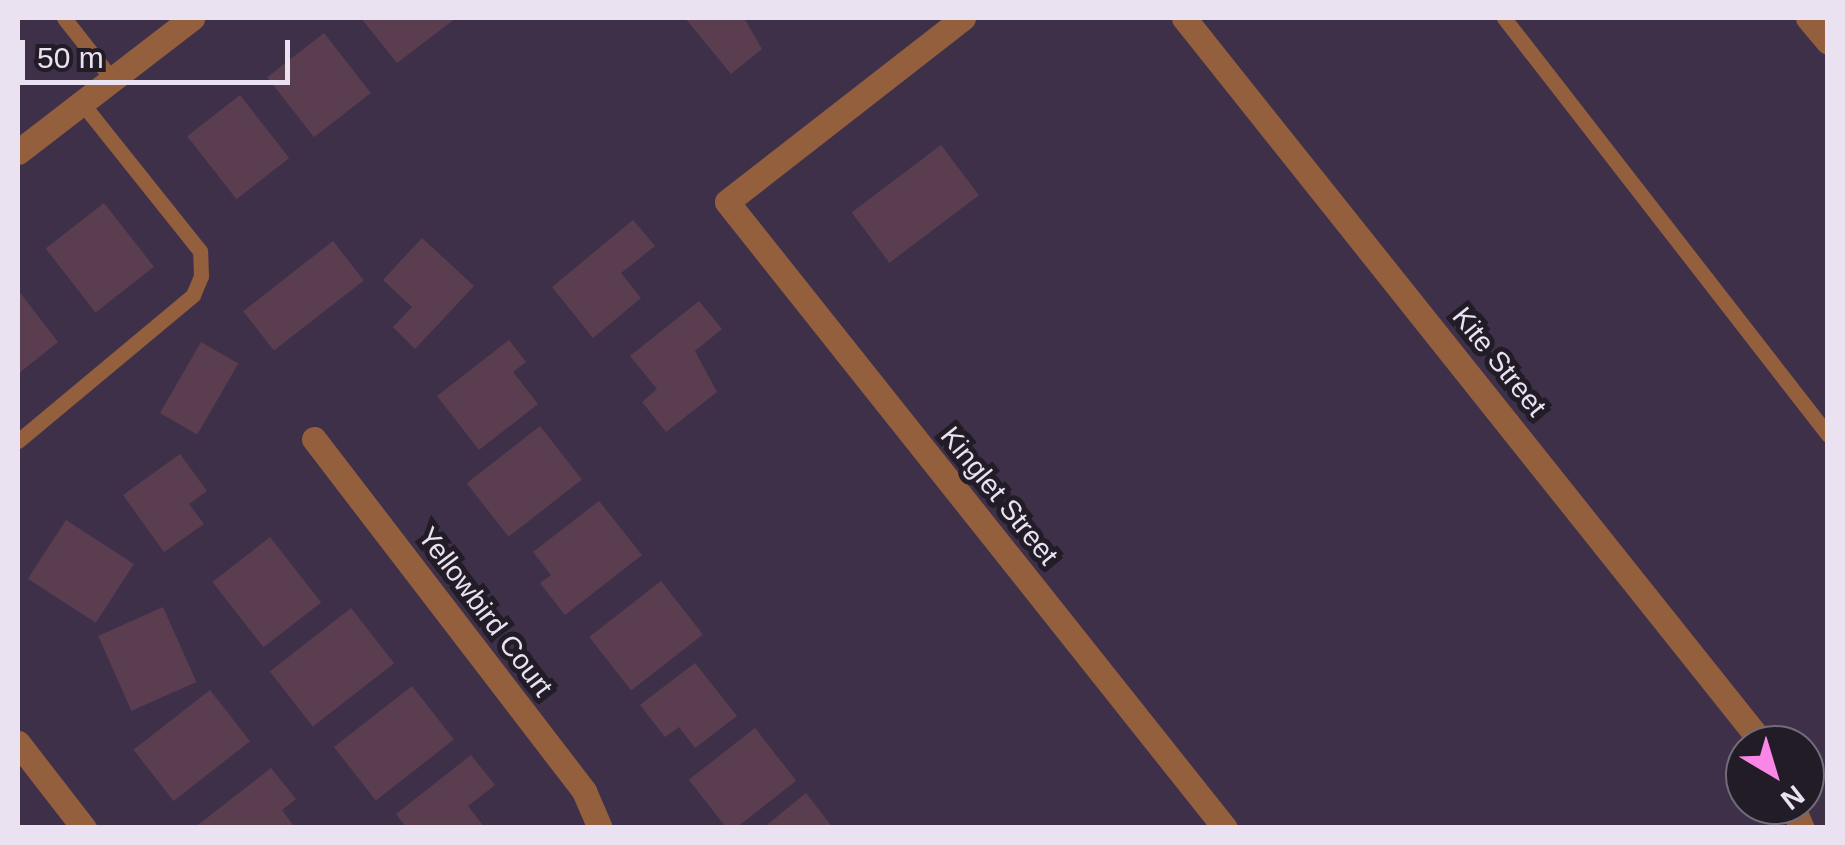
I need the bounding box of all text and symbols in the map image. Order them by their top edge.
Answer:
scale bar [25,20,295,82]
text: 50 m [37,41,104,74]
street label: Kite Street [1445,301,1553,423]
street label: Kinglet Street [933,420,1065,572]
street label: Yellowbird Court [411,521,559,703]
north arrow [1725,725,1825,825]
text: N [1775,779,1810,816]

